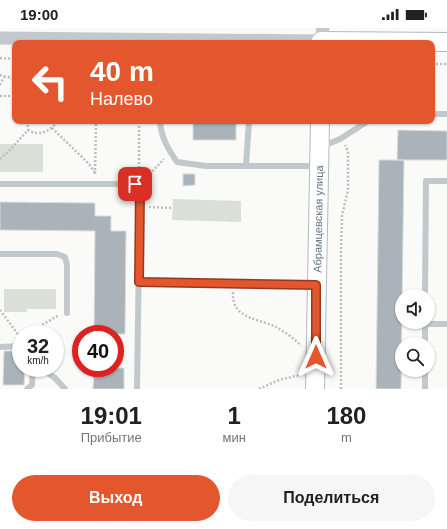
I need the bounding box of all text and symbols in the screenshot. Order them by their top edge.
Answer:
text: 19:00 [20,6,58,23]
icon: left [24,56,76,108]
text: 40 m [90,56,154,87]
text: Налево [90,89,153,109]
street label: Абрамцевская улица [311,164,325,273]
pin [118,167,152,201]
icon: arrive [124,173,146,195]
map controls [395,289,435,377]
button: sound [395,289,435,329]
speed limit sign: 40 [72,325,124,377]
text: 32 [27,335,49,357]
position arrow [295,336,337,378]
button: search [395,337,435,377]
text: km/h [27,355,49,366]
text: 19:01 [81,402,142,429]
text: 1 [227,402,241,429]
text: 180 [326,402,366,429]
text: Прибытие [81,430,142,445]
text: мин [222,430,246,445]
text: m [341,430,352,445]
button: Выход [12,475,220,521]
button: Поделиться [228,475,435,521]

